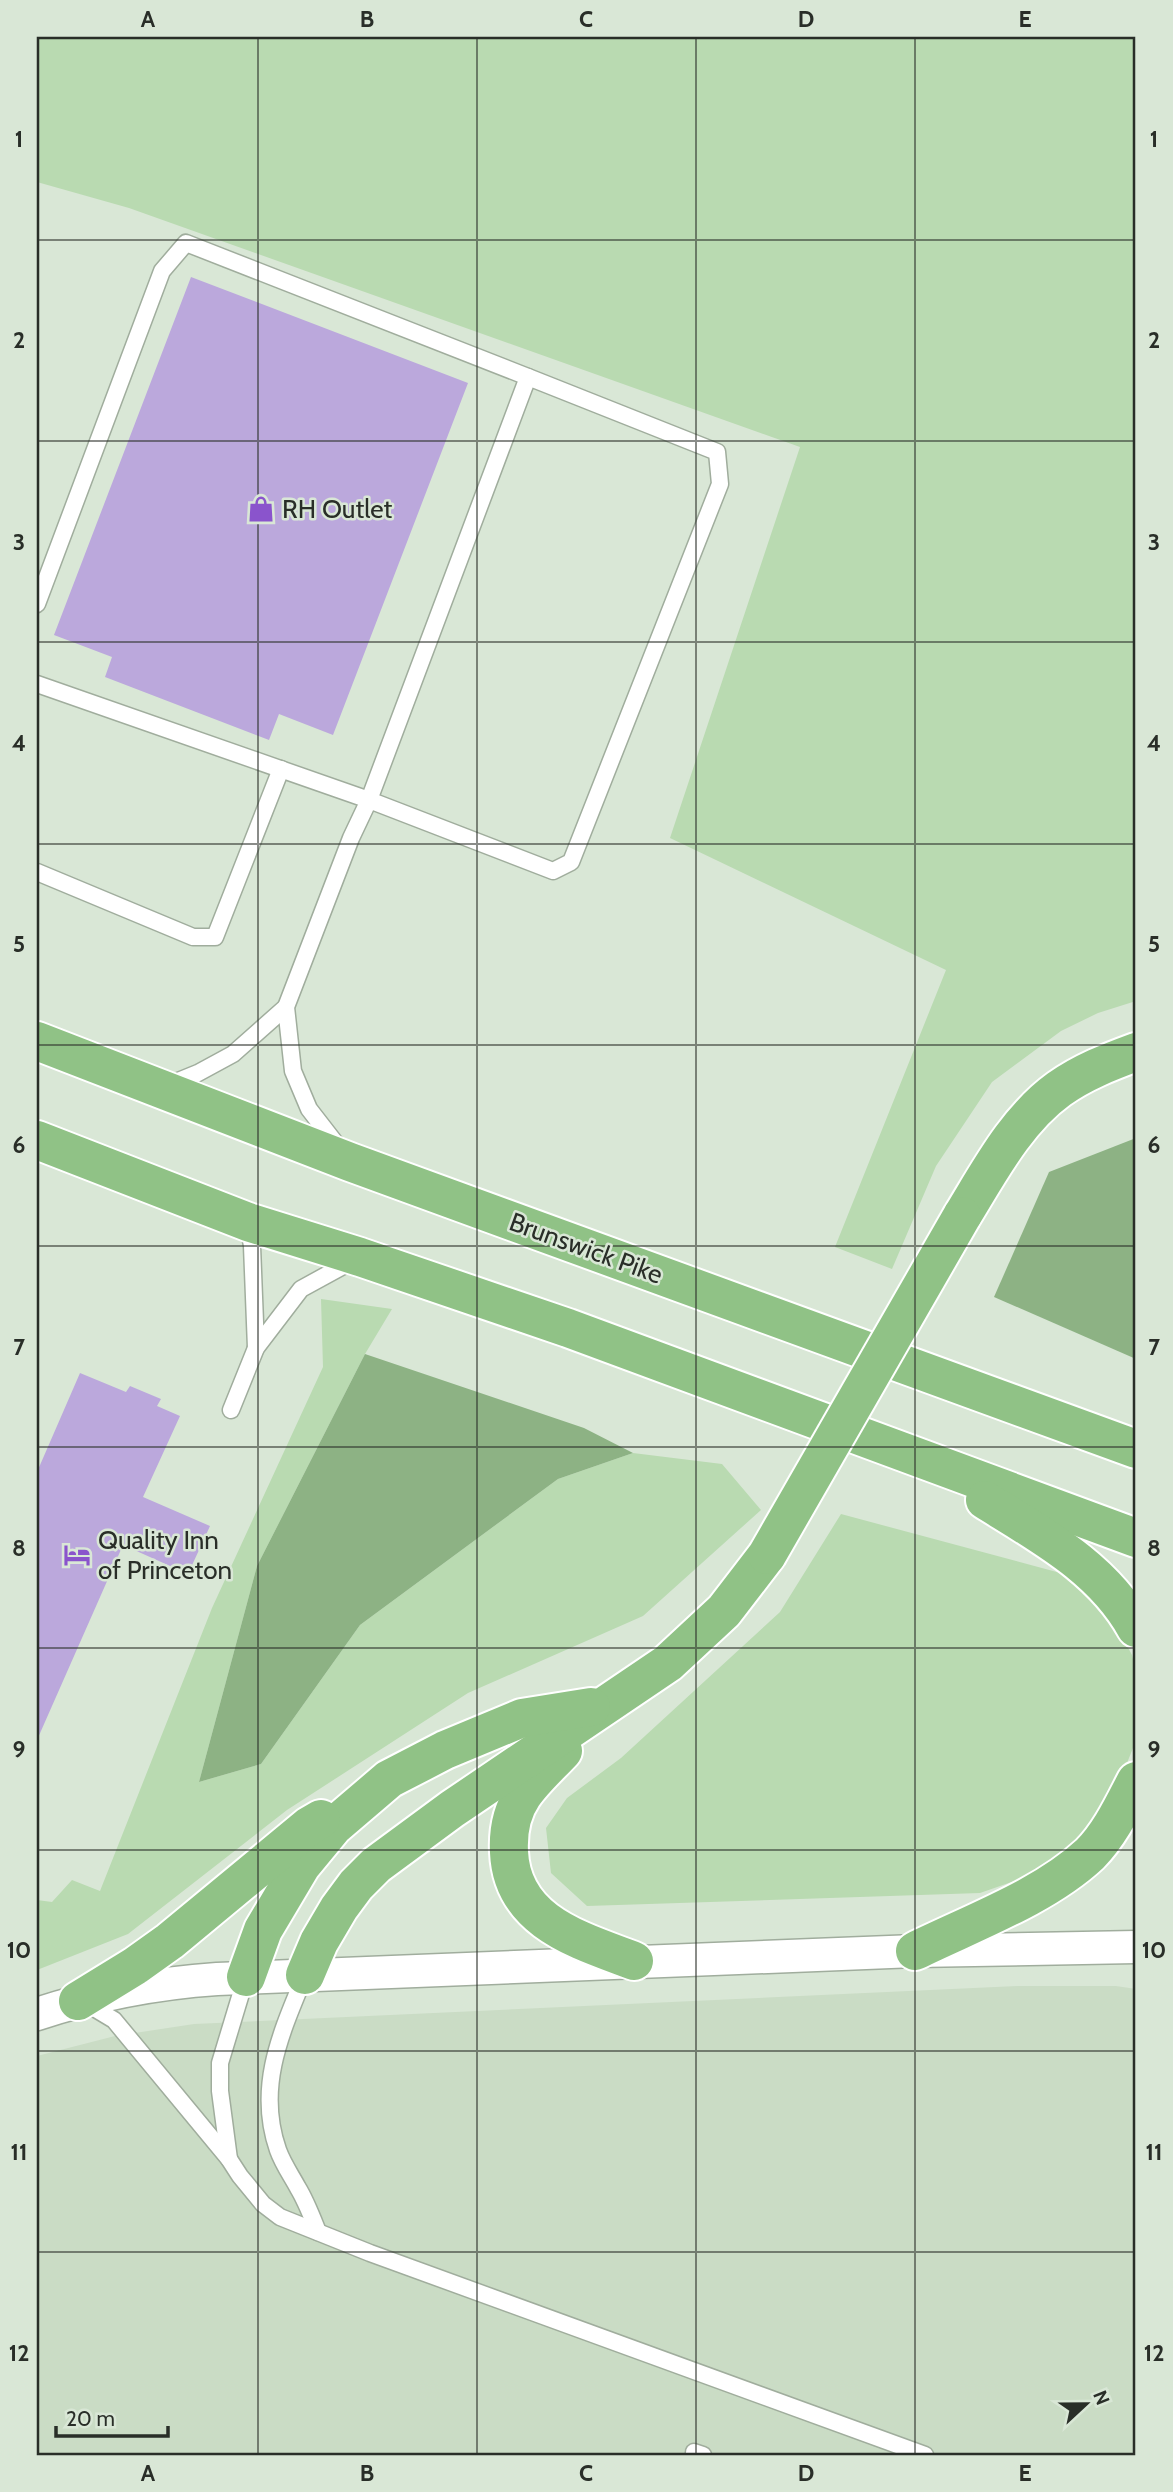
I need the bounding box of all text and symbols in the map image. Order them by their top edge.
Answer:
text: A [141,5,156,33]
text: B [360,5,374,33]
text: C [579,5,593,33]
text: D [798,5,814,33]
text: E [1018,5,1032,33]
text: 1 [15,125,23,153]
text: 1 [1150,125,1158,153]
text: 2 [13,326,25,354]
text: 2 [1148,326,1160,354]
place label: RH Outlet [282,493,392,525]
shop icon: RH Outlet [246,494,276,524]
text: 3 [13,528,25,556]
text: 3 [1148,528,1160,556]
text: 4 [12,729,26,757]
text: 4 [1147,729,1161,757]
text: 5 [13,930,25,958]
text: 5 [1148,930,1160,958]
text: 6 [13,1131,25,1159]
text: 6 [1148,1131,1160,1159]
street label: Brunswick Pike [505,1205,667,1291]
text: 7 [13,1333,25,1361]
text: 7 [1148,1333,1160,1361]
place label: Quality Inn of Princeton [98,1524,232,1586]
text: 8 [12,1534,26,1562]
text: 8 [1147,1534,1161,1562]
hotel icon: Quality Inn of Princeton [62,1540,92,1570]
text: 9 [13,1735,25,1763]
text: 9 [1148,1735,1160,1763]
text: 10 [7,1936,31,1964]
text: 10 [1142,1936,1166,1964]
text: 11 [11,2138,27,2166]
text: 11 [1146,2138,1162,2166]
text: 12 [9,2339,29,2367]
text: 12 [1144,2339,1164,2367]
north arrow [1050,2370,1120,2440]
text: N [1088,2387,1114,2408]
scale bar [56,2394,168,2438]
text: 20 m [66,2406,115,2431]
text: A [141,2459,156,2487]
text: B [360,2459,374,2487]
text: C [579,2459,593,2487]
text: D [798,2459,814,2487]
text: E [1018,2459,1032,2487]

